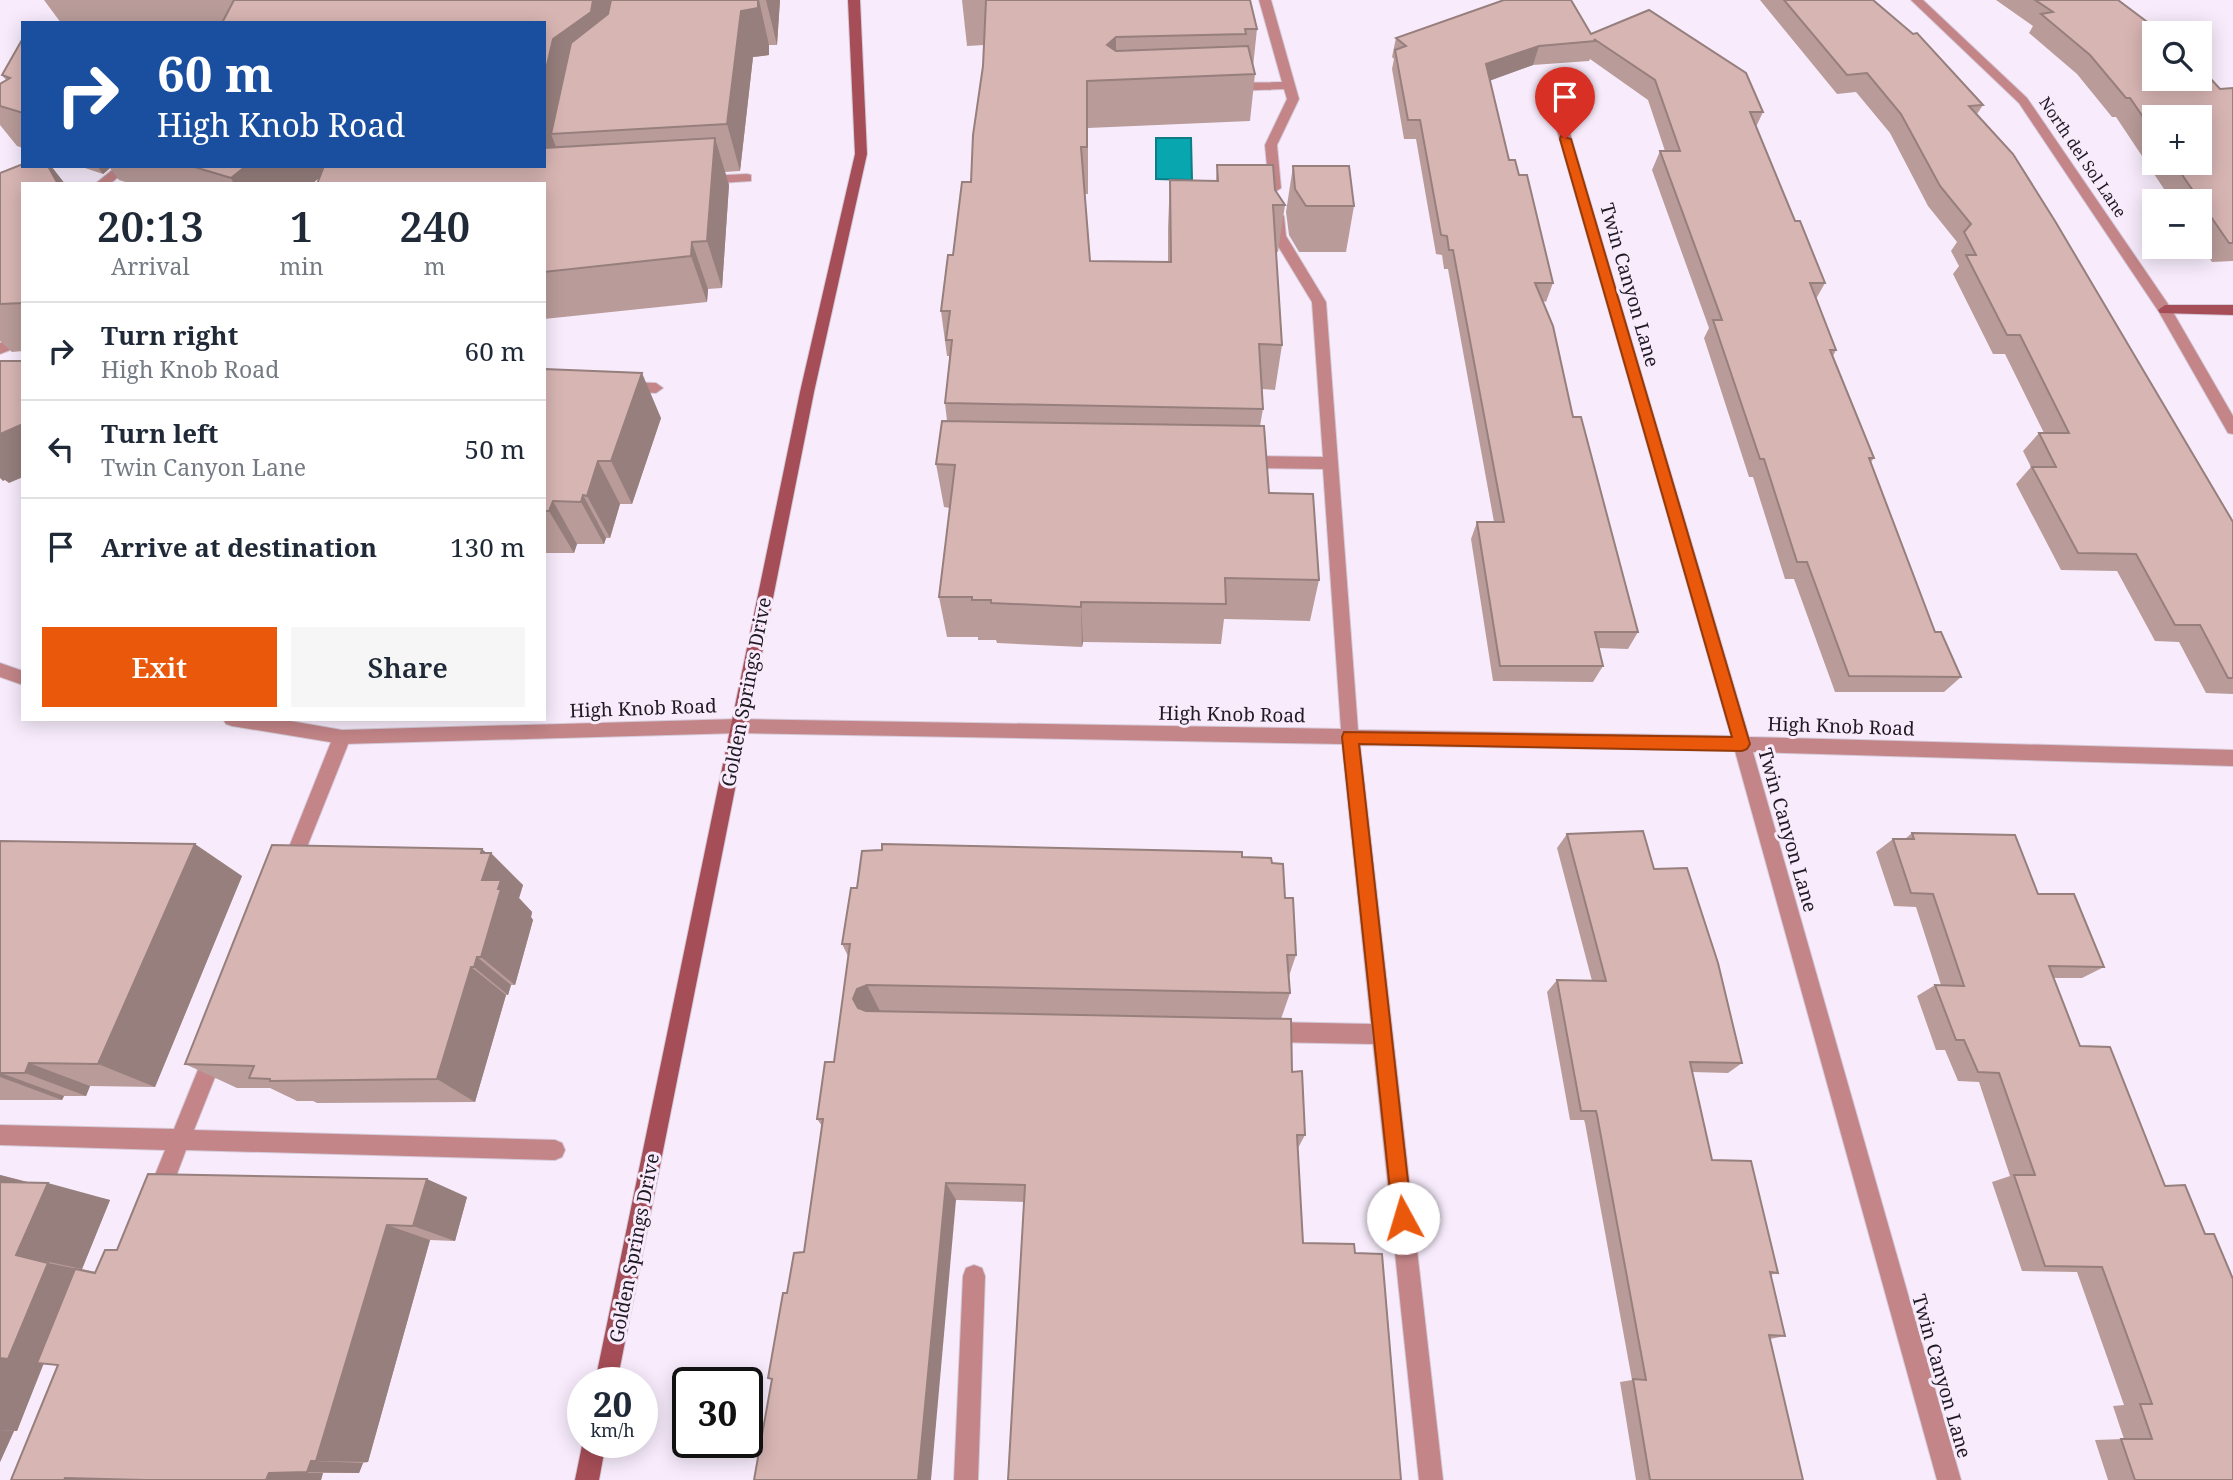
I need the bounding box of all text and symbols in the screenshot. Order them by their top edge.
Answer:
map controls [2142,21,2212,259]
button: search [2142,21,2212,91]
text: 60 m [157,40,273,106]
icon: right [42,49,133,140]
pin [1535,67,1595,139]
icon: arrive [1546,78,1584,116]
street label: North del Sol Lane [2034,92,2132,222]
text: High Knob Road [157,103,405,146]
button: + [2142,105,2212,175]
button: − [2142,189,2212,259]
text: 20:13 [97,197,204,254]
text: 1 [290,197,313,254]
text: 240 [399,197,470,254]
street label: Twin Canyon Lane [1594,200,1666,370]
text: Arrival [111,250,190,282]
text: min [280,250,324,282]
text: m [424,250,446,282]
text: Turn right [101,317,238,353]
icon: right [42,332,80,370]
text: 60 m [465,333,525,369]
text: High Knob Road [101,353,279,385]
text: Turn left [101,415,218,451]
icon: left [42,430,80,468]
text: 50 m [465,431,525,467]
text: Twin Canyon Lane [101,451,306,483]
icon: arrive [42,528,80,566]
text: Arrive at destination [101,529,377,565]
text: 130 m [450,529,525,565]
street label: Golden Springs Drive [715,595,777,789]
button: Exit [42,627,277,707]
button: Share [291,627,525,707]
street label: High Knob Road [569,692,717,724]
street label: High Knob Road [1158,700,1306,728]
street label: High Knob Road [1767,710,1915,742]
street label: Twin Canyon Lane [1752,745,1824,915]
street label: Golden Springs Drive [603,1151,665,1345]
position arrow [1366,1181,1440,1255]
street label: Twin Canyon Lane [1906,1291,1978,1461]
speed limit sign: 30 [672,1367,763,1458]
text: 20 [593,1380,632,1427]
text: km/h [590,1418,635,1442]

